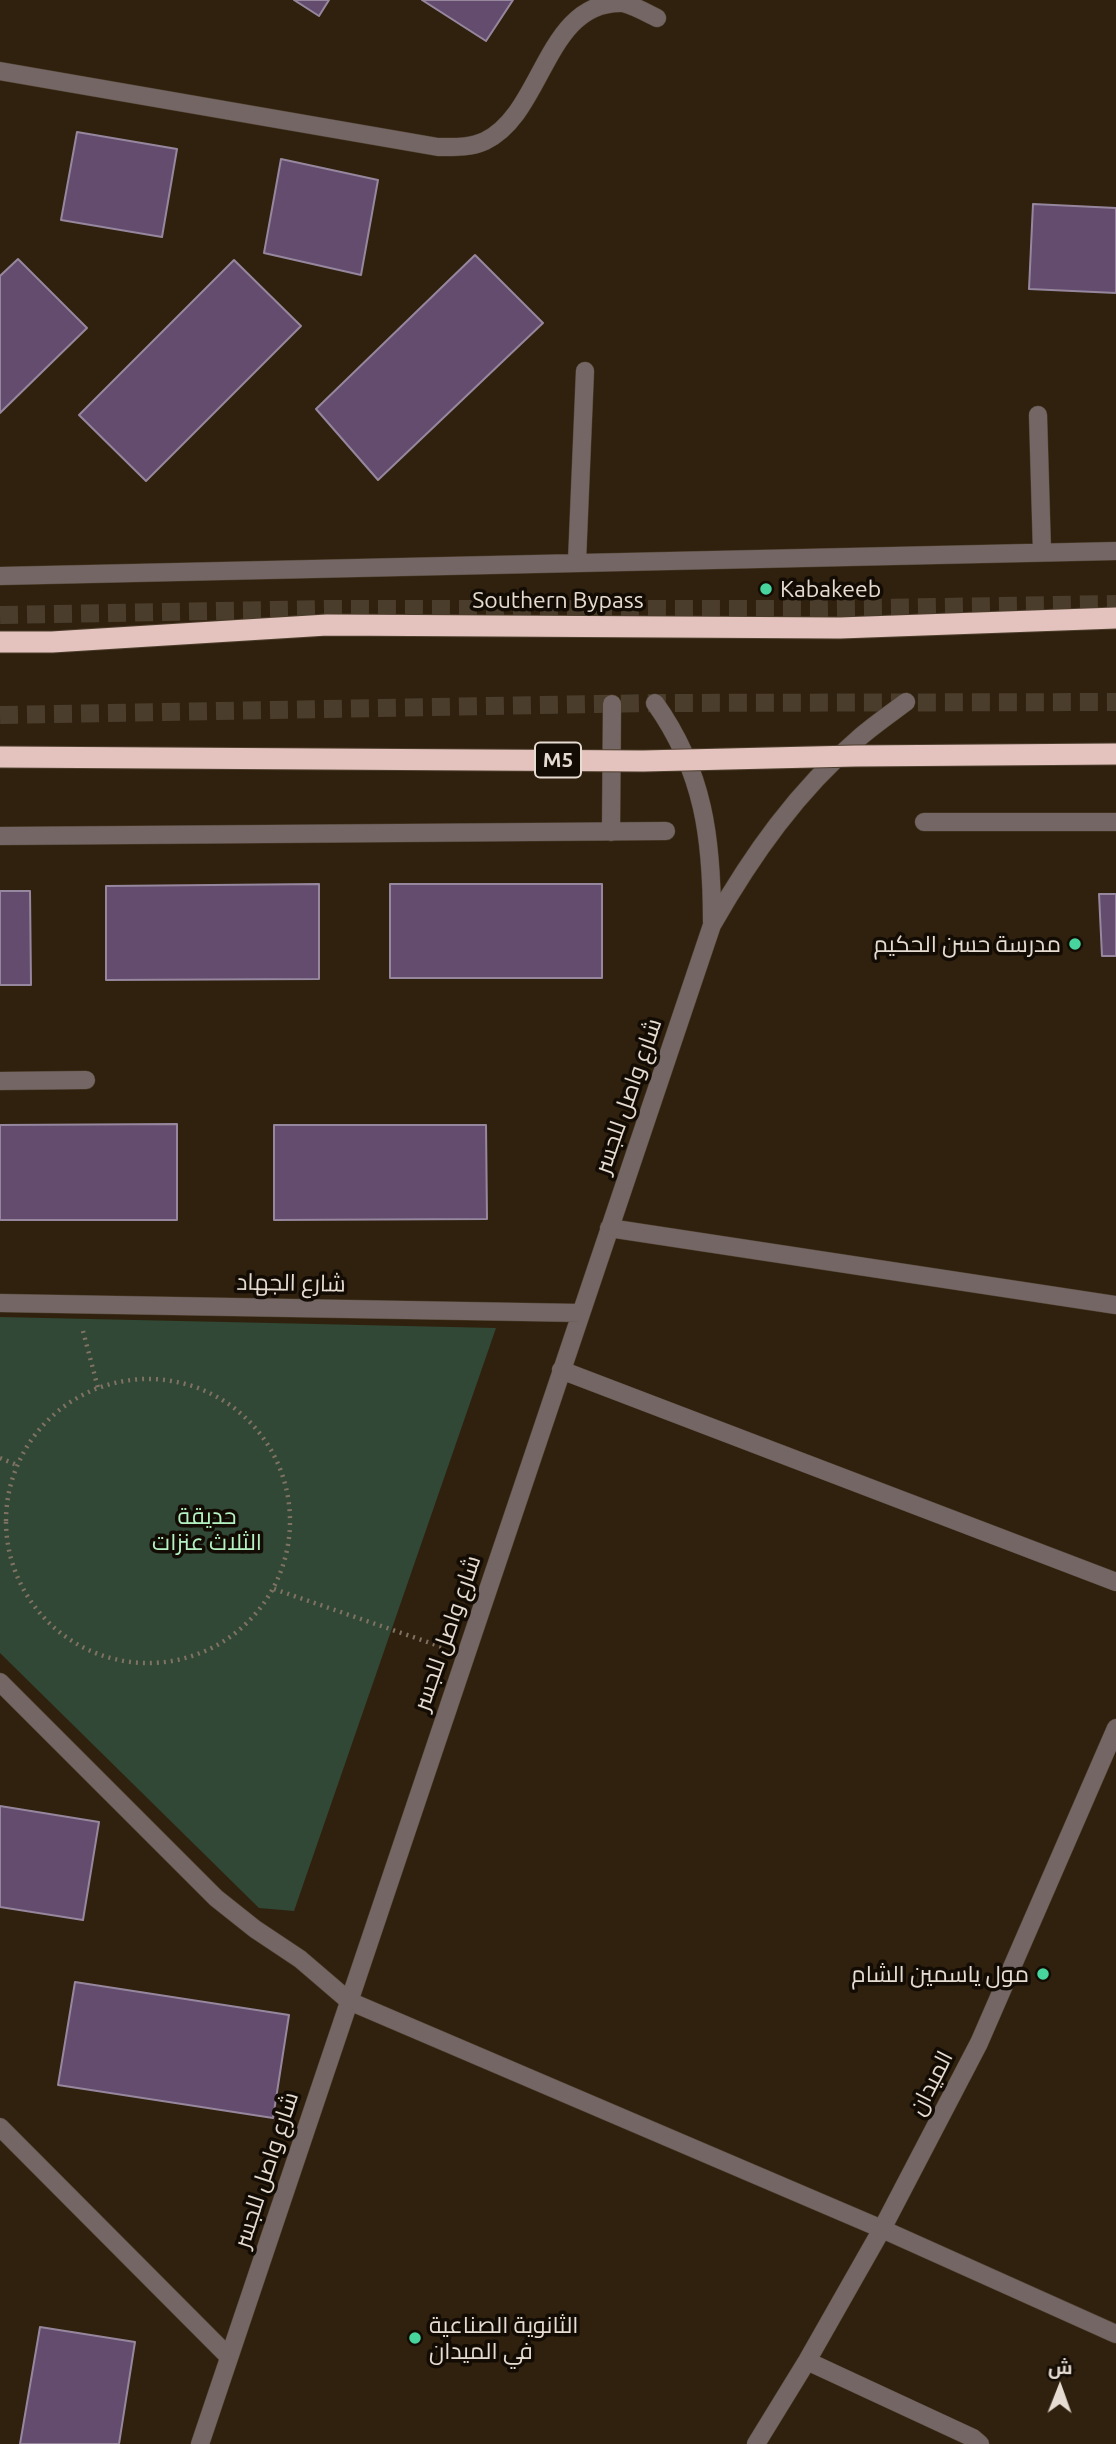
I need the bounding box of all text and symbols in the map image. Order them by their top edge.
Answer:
place label: Kabakeeb [780,575,881,603]
marker: Kabakeeb [758,581,774,597]
street label: Southern Bypass [472,586,644,614]
road number: M5 [535,742,581,778]
place label: مدرسة حسن الحكيم [873,930,1061,958]
marker: مدرسة حسن الحكيم [1067,936,1083,952]
street label: شارع واصل للجسر [589,1015,667,1177]
street label: شارع الجهاد [236,1268,346,1298]
park label: حديقة الثلاث عنزات [152,1502,262,1556]
street label: شارع واصل للجسر [408,1552,486,1714]
place label: مول ياسمين الشام [851,1960,1029,1988]
marker: مول ياسمين الشام [1035,1966,1051,1982]
street label: الميدان [903,2046,959,2120]
street label: شارع واصل للجسر [228,2089,304,2251]
place label: الثانوية الصناعية في الميدان [429,2311,579,2365]
marker: الثانوية الصناعية في الميدان [407,2330,423,2346]
north arrow [1025,2353,1095,2423]
text: ش [1048,2356,1073,2378]

